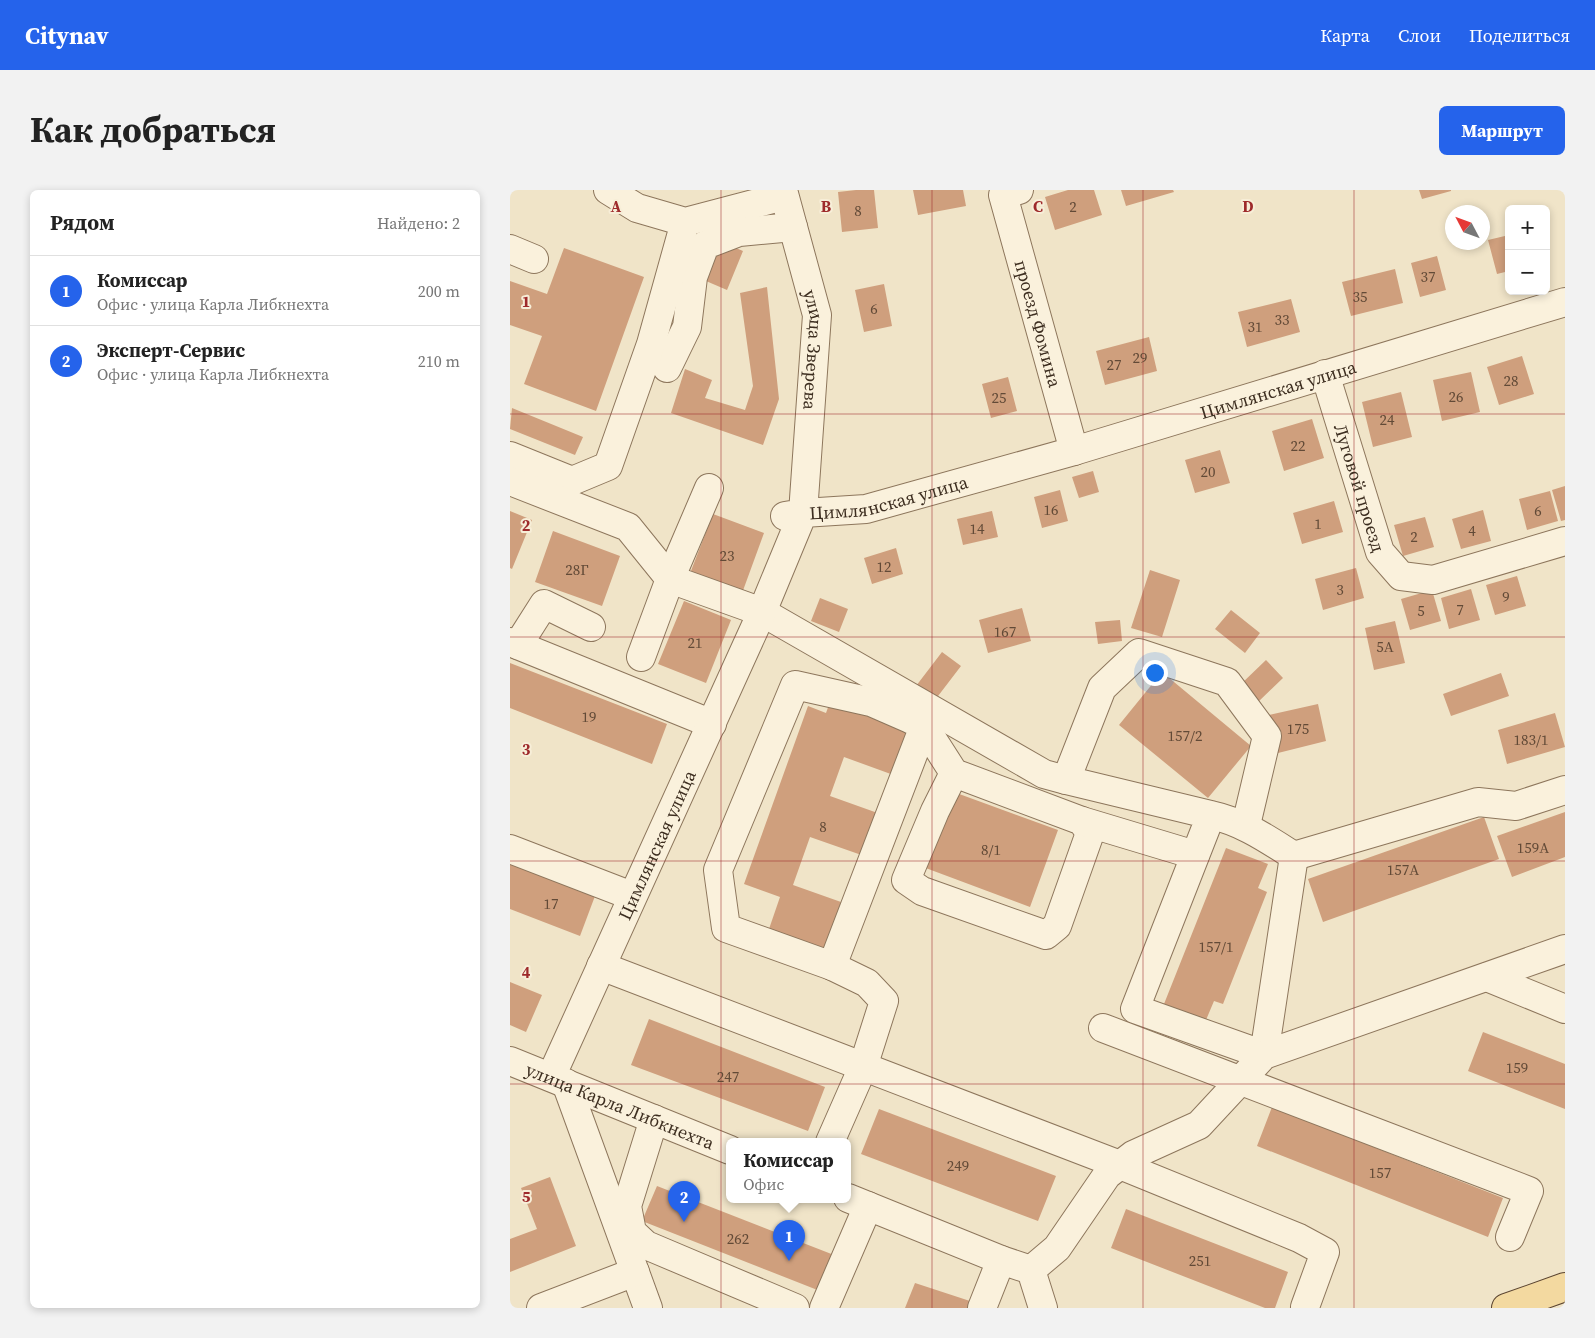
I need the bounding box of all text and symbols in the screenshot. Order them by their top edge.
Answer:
text: Citynav [25,19,109,52]
text: Карта [1320,23,1370,48]
text: Слои [1398,23,1441,48]
text: Поделиться [1469,23,1570,48]
text: Как добраться [30,106,276,154]
button: Маршрут [1439,106,1565,155]
text: A [611,195,622,217]
text: B [821,195,832,217]
text: C [1033,195,1043,217]
text: D [1242,195,1254,217]
house number: 2 [1069,196,1077,217]
house number: 8 [854,200,862,221]
north arrow [1445,205,1490,250]
map controls [1505,205,1550,295]
button: + [1505,205,1550,250]
text: Рядом [50,208,115,237]
text: Найдено: 2 [377,212,460,234]
button: − [1505,250,1550,295]
street label: проезд Фомина [1009,257,1068,391]
house number: 37 [1420,266,1436,287]
text: Комиссар [97,267,187,293]
text: 1 [62,280,70,302]
text: 200 m [418,280,460,302]
street label: улица Зверева [798,286,830,412]
house number: 35 [1352,286,1368,307]
text: 1 [522,290,530,312]
text: Офис · улица Карла Либкнехта [97,293,329,315]
house number: 6 [870,298,878,319]
house number: 33 [1274,309,1290,330]
house number: 31 [1247,316,1263,337]
text: Эксперт-Сервис [97,337,245,363]
house number: 29 [1132,347,1148,368]
text: 2 [62,350,70,372]
text: 210 m [418,350,460,372]
street label: Цимлянская улица [1197,353,1360,425]
house number: 27 [1106,354,1122,375]
text: Офис · улица Карла Либкнехта [97,363,329,385]
house number: 28 [1503,370,1519,391]
house number: 26 [1448,386,1464,407]
house number: 25 [991,387,1007,408]
house number: 24 [1379,409,1395,430]
street label: Луговой проезд [1329,421,1392,555]
house number: 22 [1290,435,1306,456]
house number: 20 [1200,461,1216,482]
street label: Цимлянская улица [808,469,971,525]
house number: 16 [1043,499,1059,520]
house number: 6 [1534,500,1542,521]
house number: 1 [1314,513,1322,534]
text: 2 [522,514,531,536]
house number: 14 [969,518,985,539]
house number: 4 [1468,520,1476,541]
house number: 2 [1410,526,1418,547]
house number: 23 [719,545,735,566]
house number: 12 [876,556,892,577]
house number: 28Г [565,559,589,580]
house number: 3 [1336,579,1344,600]
house number: 9 [1502,586,1510,607]
house number: 7 [1456,599,1464,620]
house number: 5 [1417,600,1425,621]
house number: 167 [994,621,1016,642]
house number: 21 [687,632,703,653]
house number: 5А [1376,636,1394,657]
your location [1142,660,1168,686]
house number: 19 [581,706,597,727]
house number: 175 [1287,718,1309,739]
house number: 157/2 [1168,725,1202,746]
house number: 183/1 [1514,729,1548,750]
text: 3 [522,738,531,760]
street label: Цимлянская улица [612,765,702,924]
house number: 8 [819,816,827,837]
house number: 159А [1517,837,1549,858]
house number: 8/1 [981,839,1001,860]
house number: 157А [1387,859,1419,880]
house number: 17 [543,893,559,914]
house number: 157/1 [1199,936,1233,957]
text: 4 [522,961,531,983]
street label: улица Карла Либкнехта [522,1056,719,1155]
house number: 159 [1506,1057,1528,1078]
house number: 247 [717,1066,739,1087]
popup [726,1138,851,1203]
text: Комиссар [743,1147,834,1173]
house number: 249 [947,1155,969,1176]
house number: 157 [1369,1162,1391,1183]
text: Офис [743,1173,784,1195]
pin: 2 [668,1181,700,1222]
text: 5 [522,1185,531,1207]
pin: 1 [773,1220,805,1261]
house number: 262 [727,1228,749,1249]
house number: 251 [1189,1250,1211,1271]

